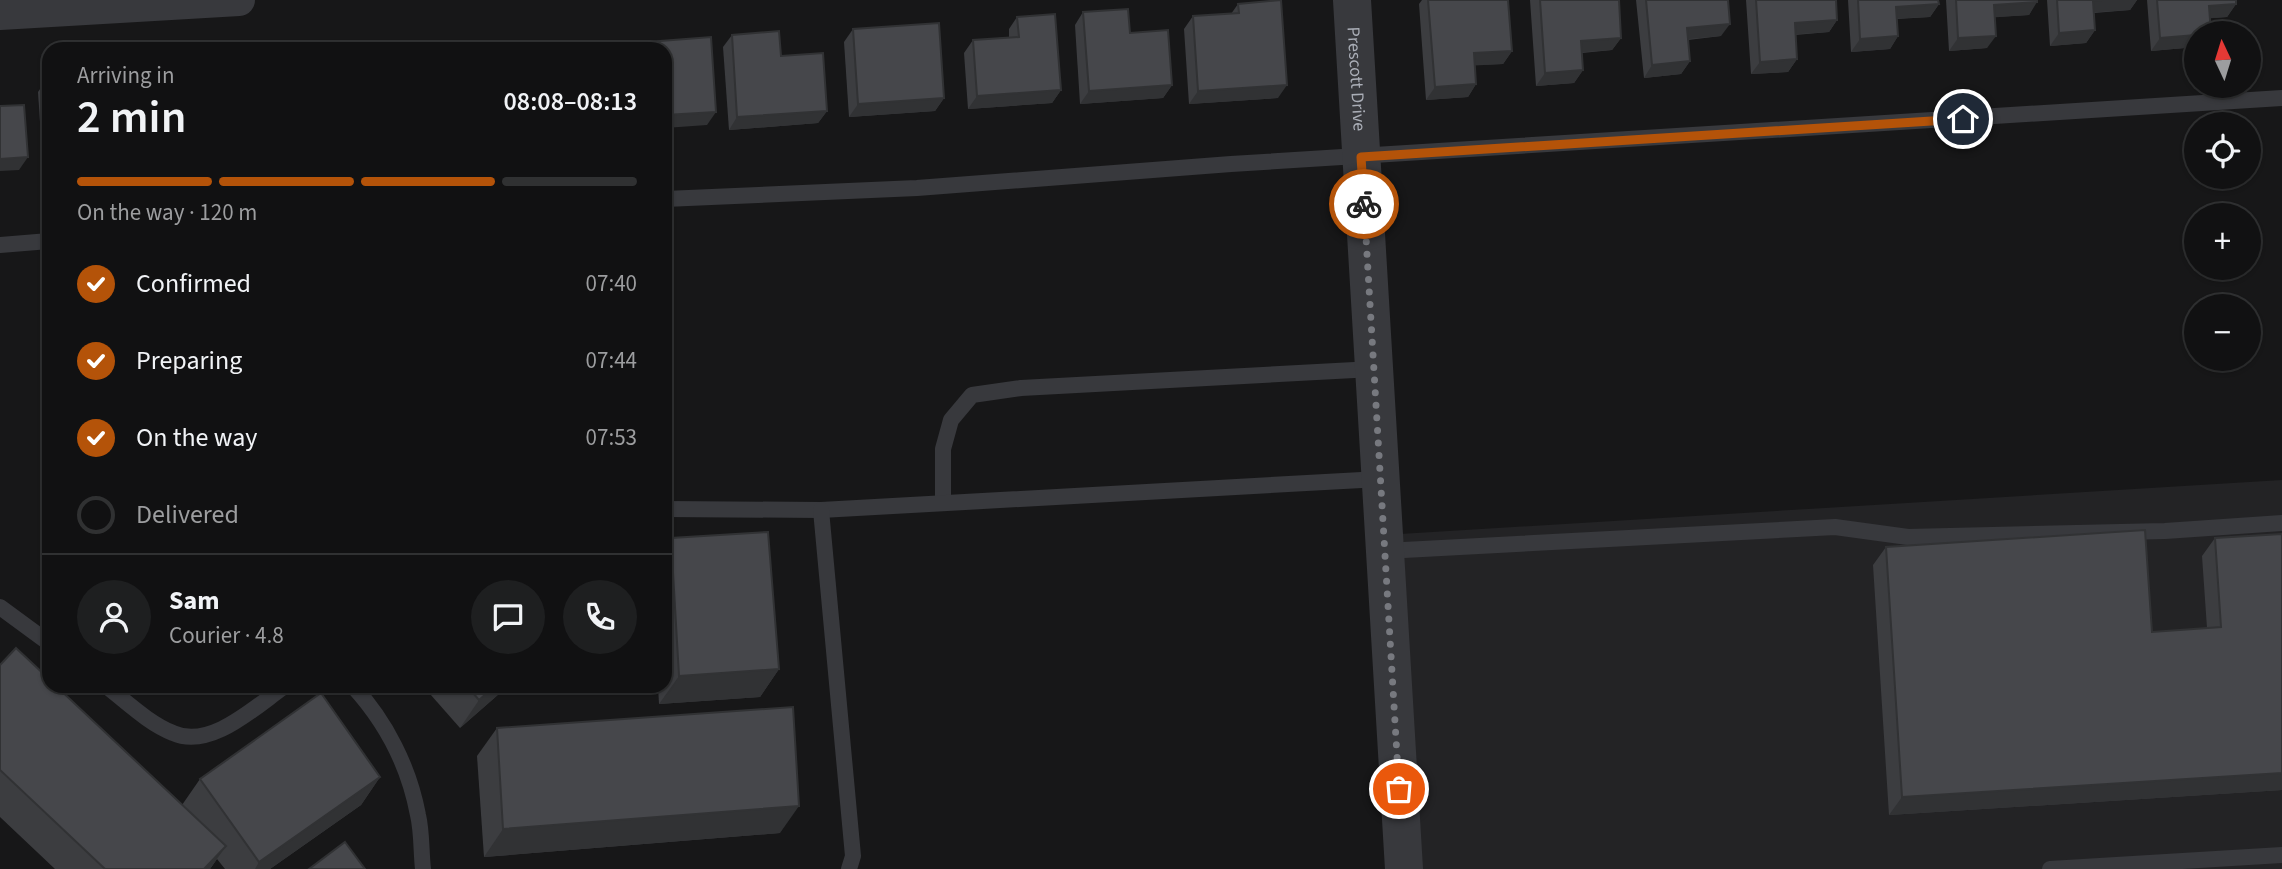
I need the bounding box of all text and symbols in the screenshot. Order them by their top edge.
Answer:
north arrow [2184,21,2261,98]
map controls [2184,21,2261,371]
street label: Prescott Drive [1341,26,1372,132]
text: Arriving in [77,59,175,92]
text: 08:08–08:13 [504,83,637,120]
text: 2 min [77,85,186,150]
pin [1933,89,1993,149]
icon: home [1944,100,1982,138]
button: locate [2184,112,2261,189]
courier [1329,169,1399,239]
icon: bike [1345,185,1383,223]
text: On the way · 120 m [77,196,257,229]
button: + [2184,203,2261,280]
icon: check [77,265,115,303]
text: Confirmed [136,265,251,302]
text: 07:40 [586,267,637,300]
button: − [2184,294,2261,371]
icon: check [77,342,115,380]
text: Preparing [136,342,242,379]
text: 07:44 [586,344,637,377]
icon: check [77,419,115,457]
text: On the way [136,419,257,456]
text: 07:53 [586,421,637,454]
text: Delivered [136,496,239,533]
button: person [77,580,151,654]
button: chat [471,580,545,654]
button: phone [563,580,637,654]
text: Sam [169,582,219,619]
text: Courier · 4.8 [169,619,284,652]
pin [1369,759,1429,819]
icon: bag [1380,770,1418,808]

